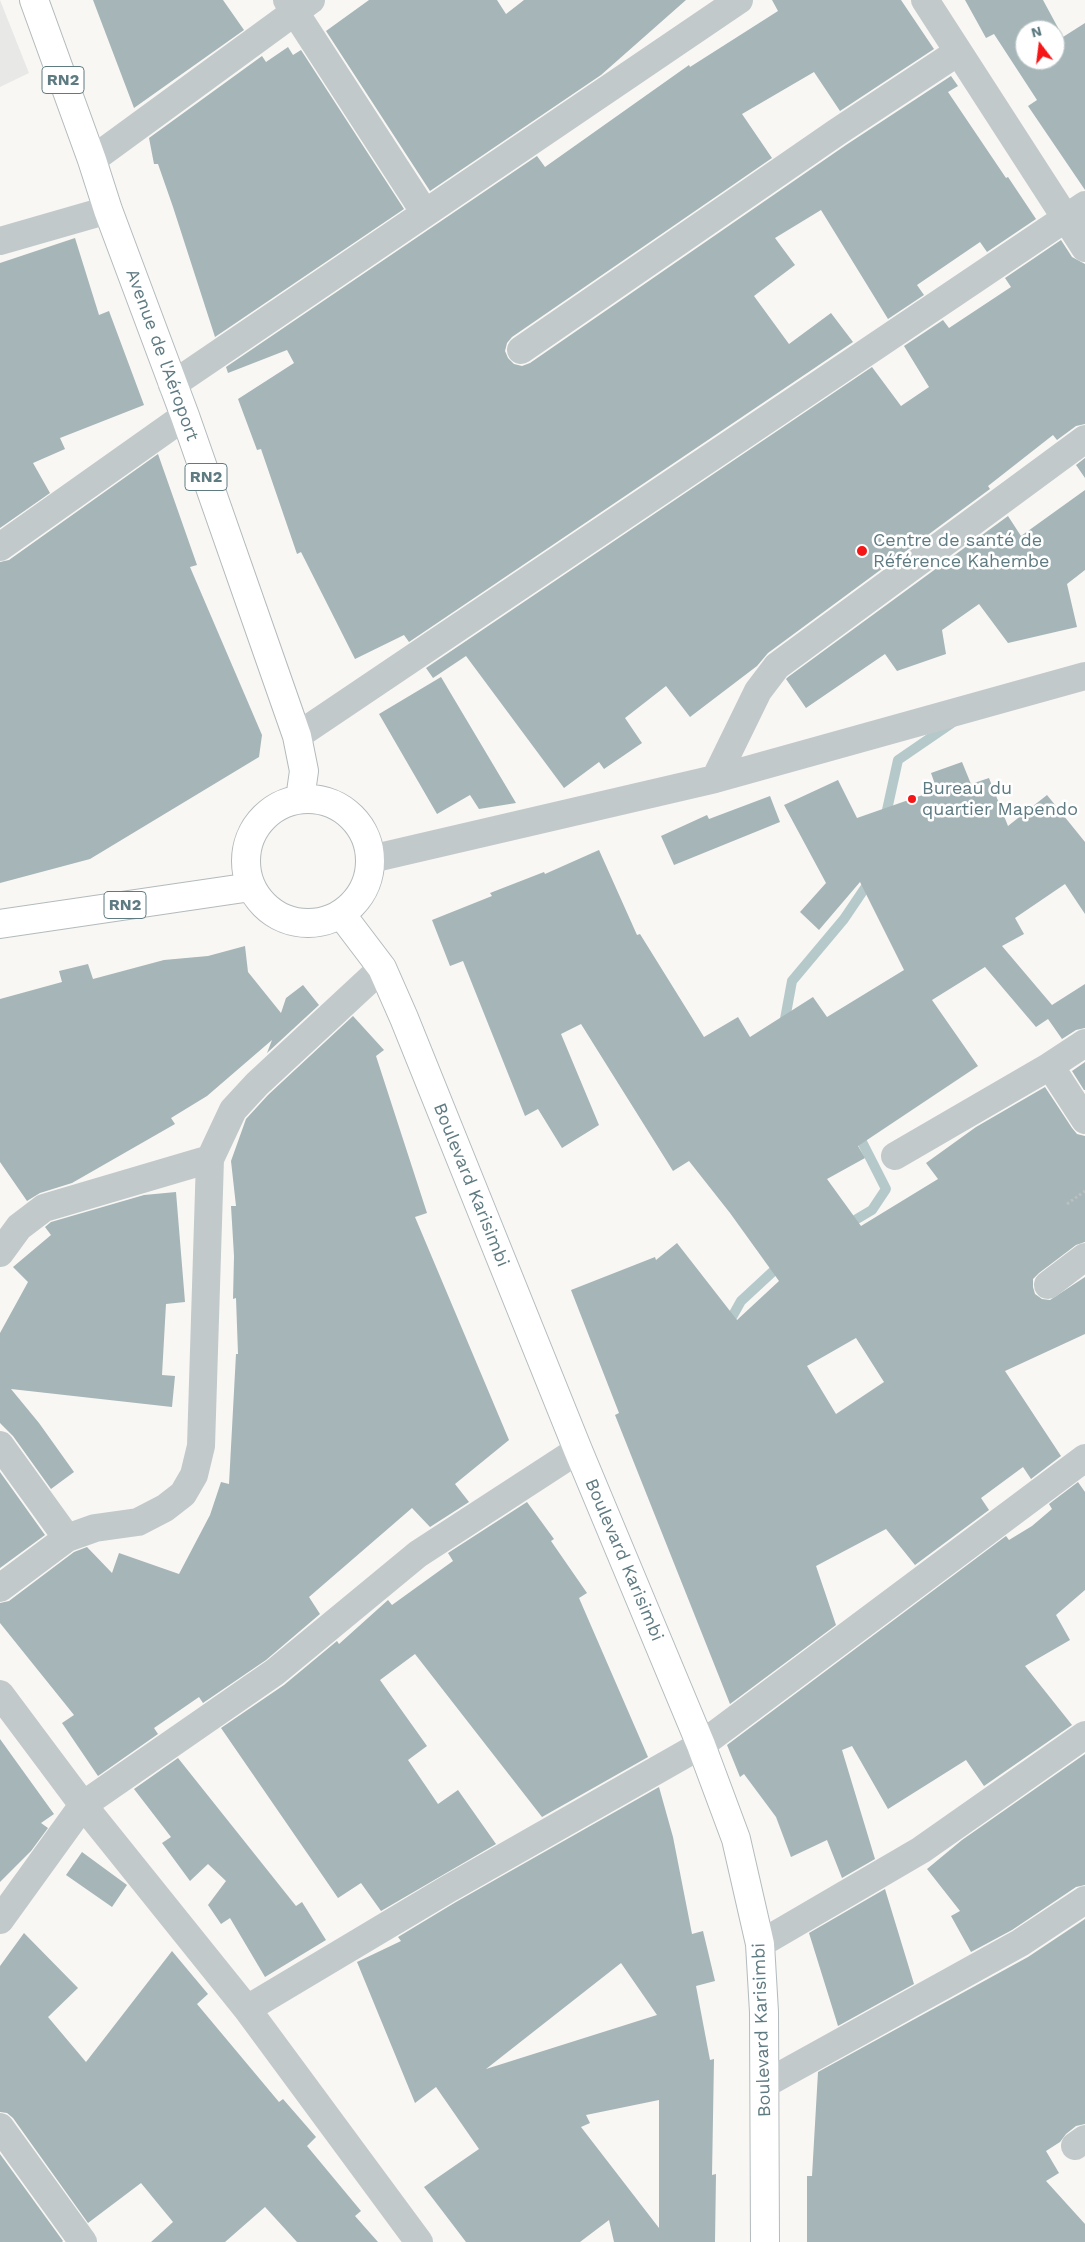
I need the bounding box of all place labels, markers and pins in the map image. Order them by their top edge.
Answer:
place label: Centre de santé de Référence Kahembe [873,530,1049,572]
marker: Centre de santé de Référence Kahembe [855,544,869,558]
place label: Bureau du quartier Mapendo [922,778,1078,821]
marker: Bureau du quartier Mapendo [906,793,918,805]

